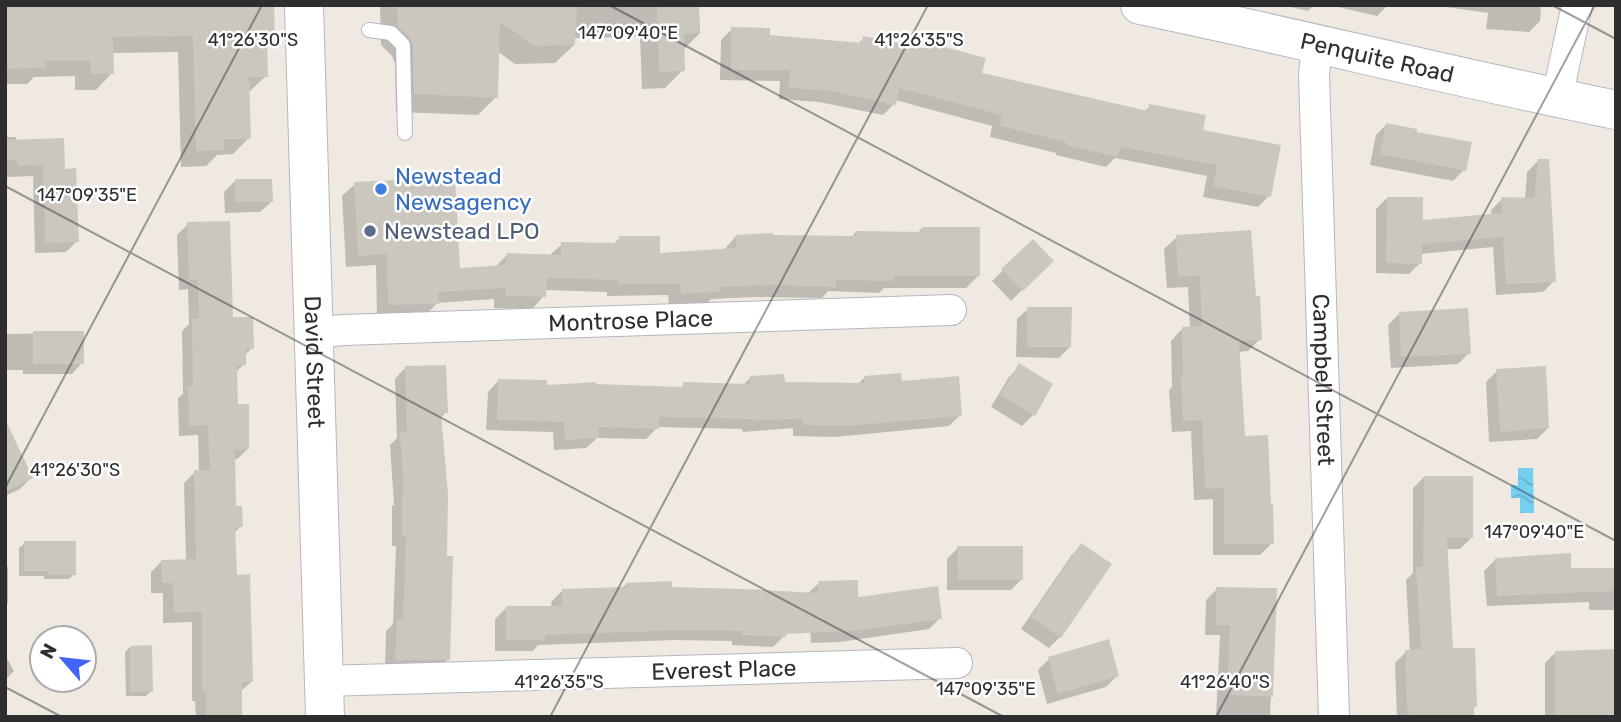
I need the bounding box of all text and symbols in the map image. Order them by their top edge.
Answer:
text: 147°09'40"E [578,22,678,44]
street label: Penquite Road [1298,27,1457,89]
text: 41°26'30"S [208,29,298,51]
text: 41°26'35"S [874,29,964,51]
place label: Newstead Newsagency [395,162,532,216]
marker: Newstead Newsagency [373,181,389,197]
text: 147°09'35"E [37,184,137,206]
place label: Newstead LPO [384,217,540,245]
marker: Newstead LPO [362,223,378,239]
street label: Campbell Street [1307,293,1340,466]
street label: David Street [299,295,330,428]
street label: Montrose Place [548,304,714,337]
text: 41°26'30"S [30,459,120,481]
text: 147°09'40"E [1484,521,1584,543]
north arrow [28,624,98,694]
text: N [35,640,62,663]
street label: Everest Place [651,654,797,686]
text: 41°26'35"S [514,671,604,693]
text: 41°26'40"S [1180,671,1270,693]
text: 147°09'35"E [936,678,1036,700]

